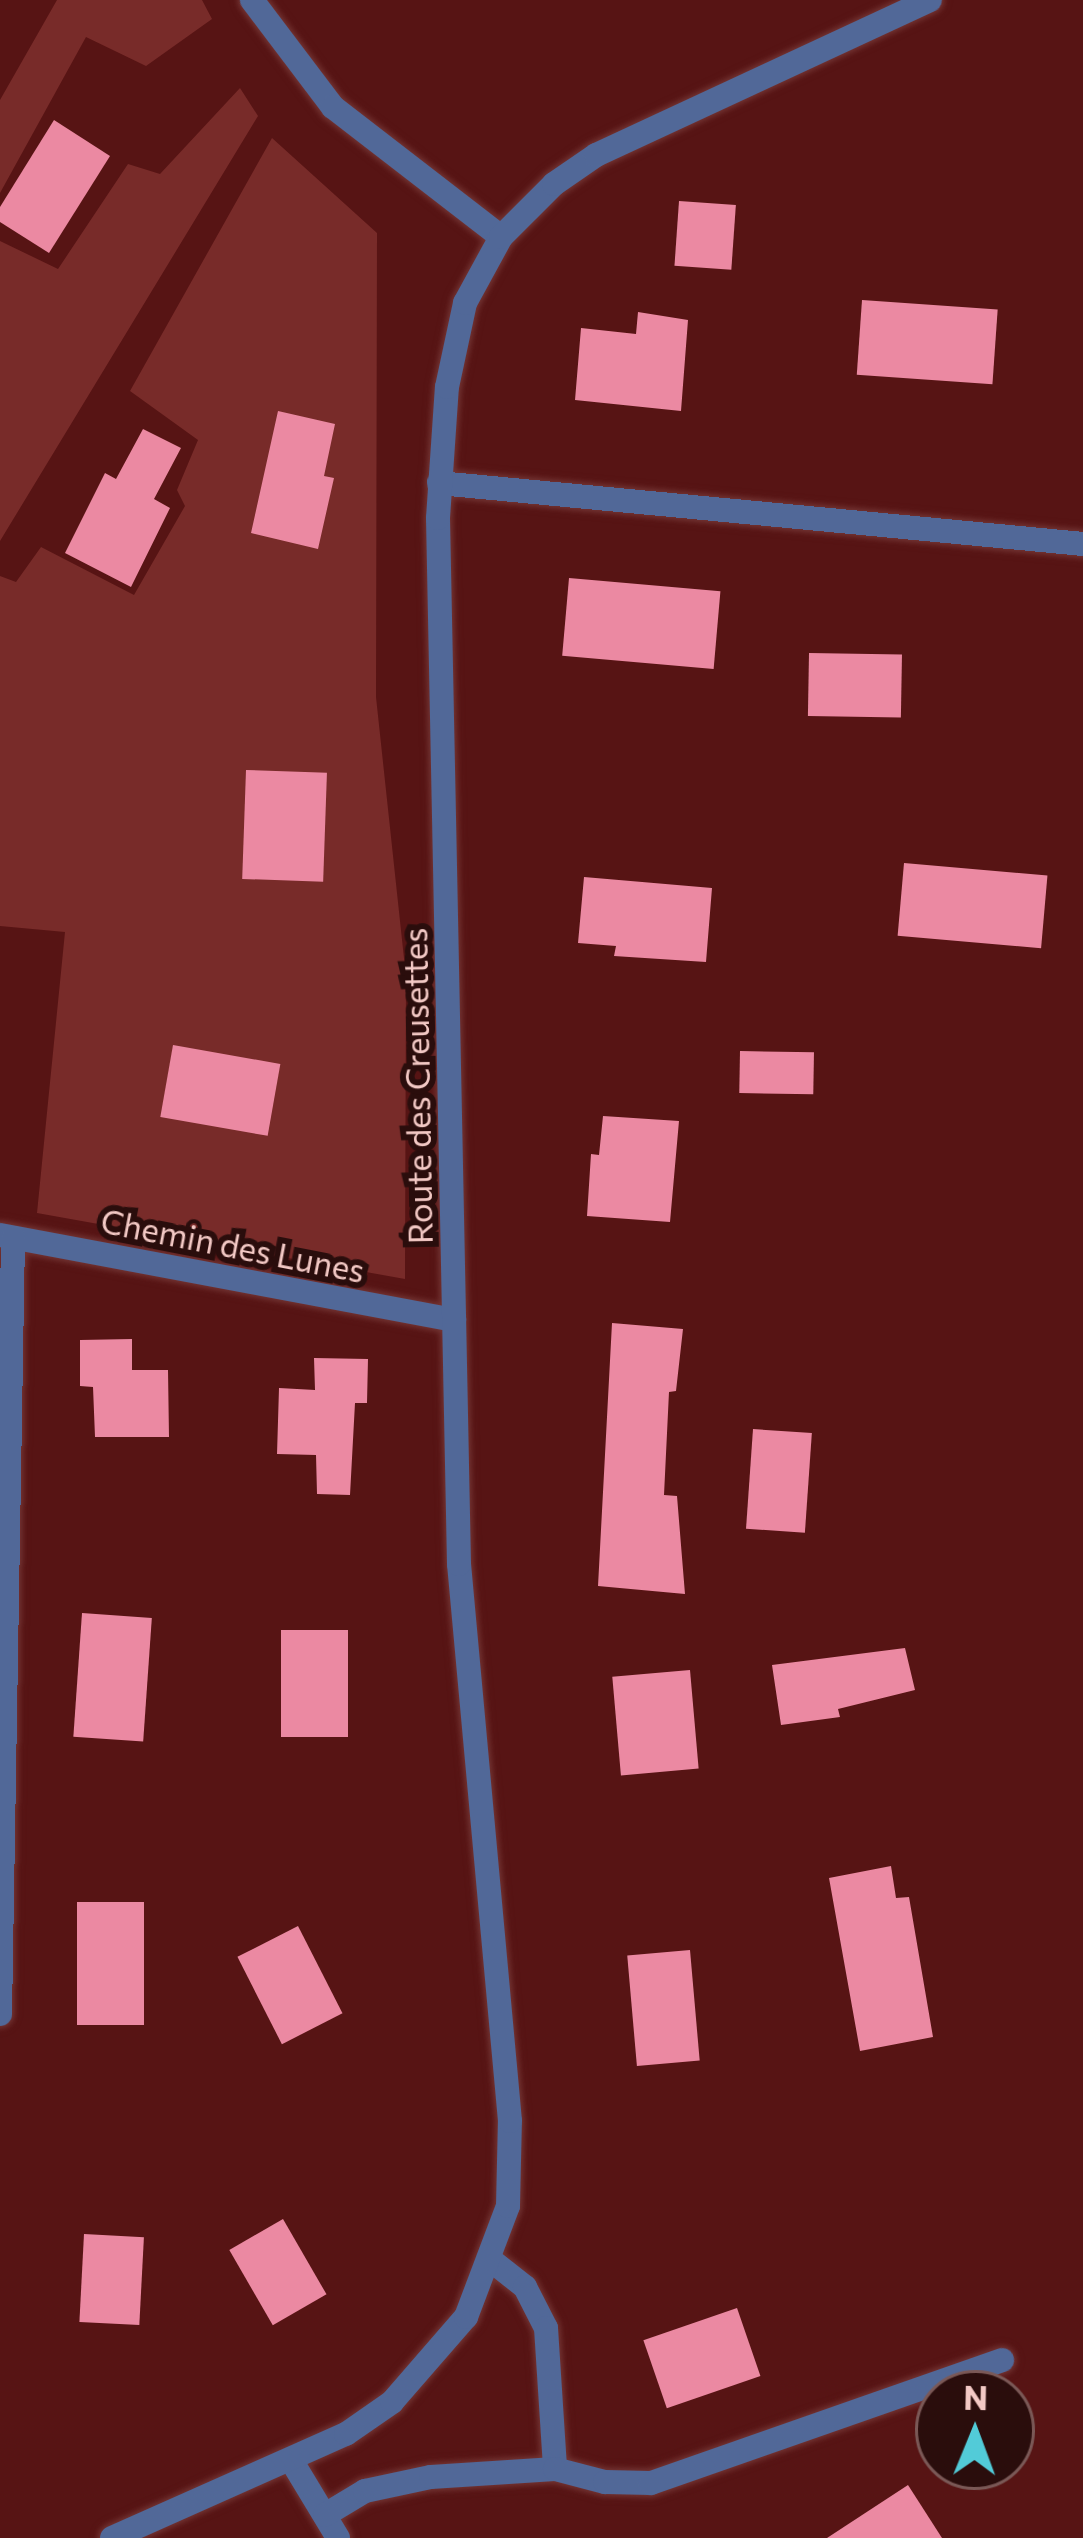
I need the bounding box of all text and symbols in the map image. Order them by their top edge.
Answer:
street label: Route des Creusettes [394,927,440,1245]
street label: Chemin des Lunes [98,1200,368,1290]
north arrow [915,2370,1035,2490]
text: N [963,2376,988,2417]

